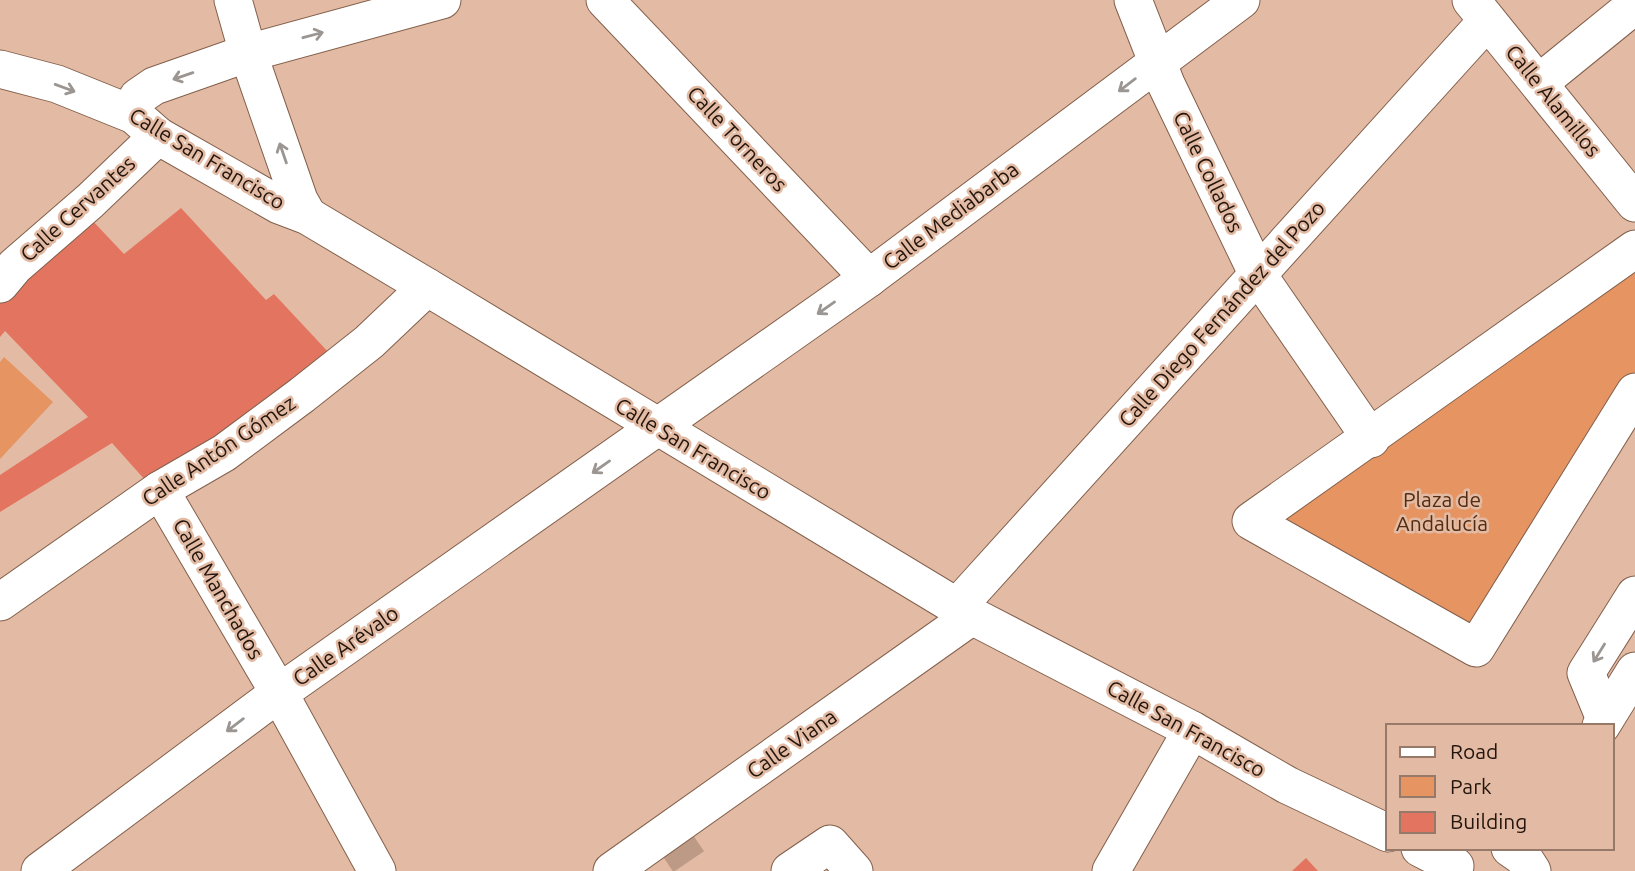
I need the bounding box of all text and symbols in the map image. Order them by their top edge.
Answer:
one-way arrow [302,28,324,41]
street label: Calle Alamillos [1501,40,1606,161]
one-way arrow [172,70,194,83]
one-way arrow [1118,77,1137,92]
street label: Calle Torneros [683,81,793,196]
one-way arrow [54,82,76,95]
street label: Calle San Francisco [125,102,290,214]
street label: Calle Collados [1169,107,1249,236]
one-way arrow [275,143,288,165]
street label: Calle Cervantes [15,151,140,266]
street label: Calle Mediabarba [878,156,1023,274]
street label: Calle Diego Fernández del Pozo [1113,195,1329,431]
one-way arrow [817,301,836,315]
street label: Calle Antón Gómez [137,390,300,510]
street label: Calle San Francisco [611,392,776,504]
one-way arrow [592,460,611,474]
park label: Plaza de Andalucía [1396,487,1488,535]
street label: Calle Manchados [169,514,269,663]
street label: Calle Arévalo [288,600,403,690]
one-way arrow [1591,642,1605,662]
street label: Calle San Francisco [1103,675,1270,782]
street label: Calle Viana [742,704,841,783]
one-way arrow [226,718,245,733]
legend [1386,724,1614,850]
text: Road [1450,739,1498,763]
text: Park [1450,774,1492,798]
text: Building [1450,809,1527,833]

